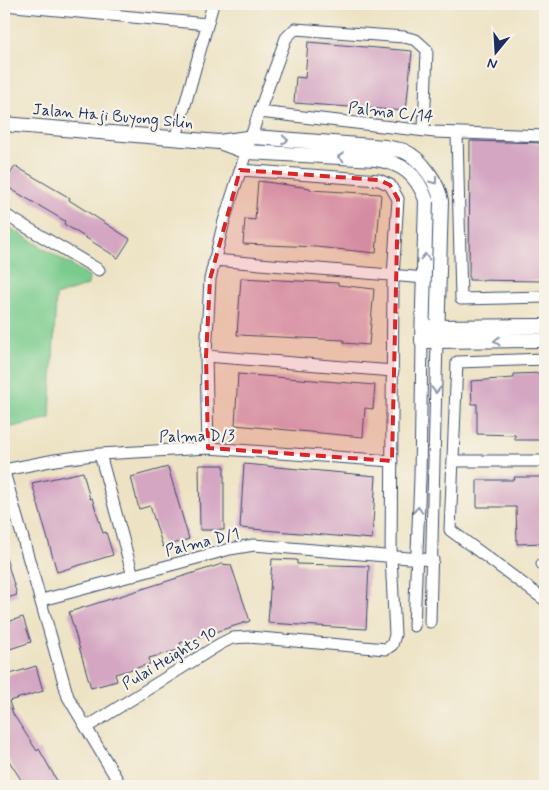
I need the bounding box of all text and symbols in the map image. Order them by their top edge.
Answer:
north arrow [472,28,522,78]
text: N [485,53,500,73]
street label: Palma C/14 [347,98,435,127]
street label: Jalan Haji Buyong Silin [32,99,194,135]
one-way arrow [281,134,289,145]
one-way arrow [336,152,344,163]
one-way arrow [428,175,437,185]
one-way arrow [420,253,431,261]
one-way arrow [492,335,500,346]
one-way arrow [431,386,441,394]
street label: Palma D/3 [159,425,235,448]
one-way arrow [412,506,423,514]
street label: Palma D/1 [163,523,242,562]
street label: Pulai Heights 10 [118,622,221,695]

